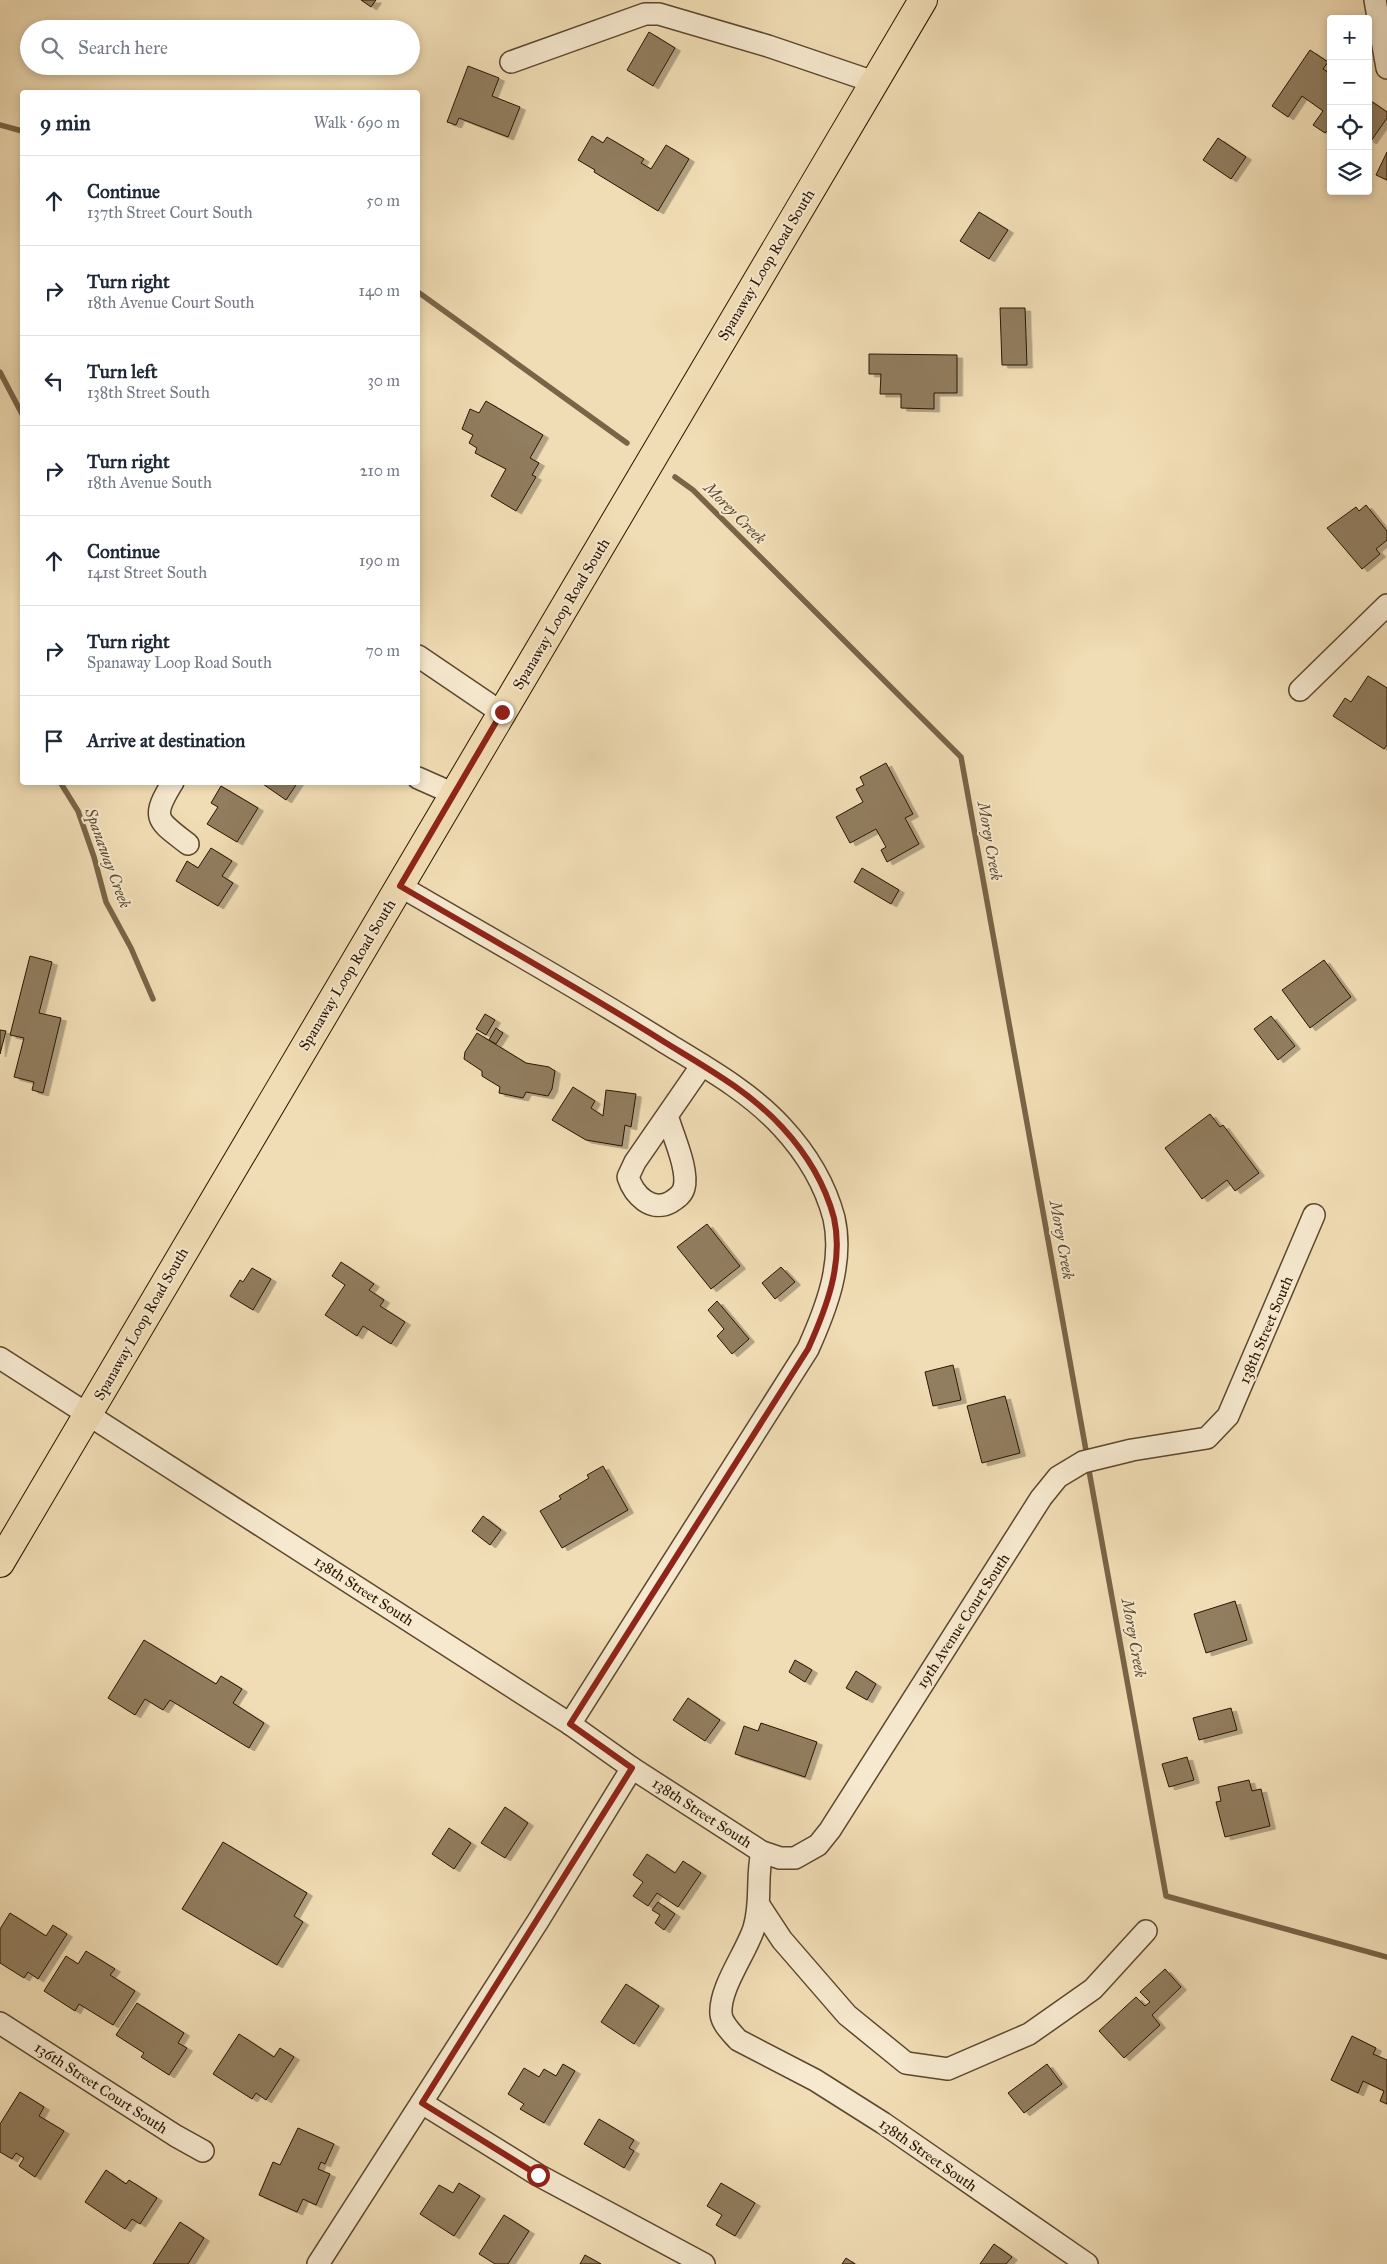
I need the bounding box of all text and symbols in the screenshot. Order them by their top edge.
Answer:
map controls [1327,15,1372,195]
button: + [1327,15,1372,60]
search box [20,20,420,75]
icon: search [38,34,66,62]
text: Search here [78,36,168,59]
button: − [1327,60,1372,105]
button: locate [1327,105,1372,150]
text: 9 min [40,110,91,136]
text: Walk · 690 m [314,113,400,132]
button: layers [1327,150,1372,195]
text: Continue [87,180,160,203]
street label: Spanaway Loop Road South [714,186,819,344]
icon: ahead [40,187,68,215]
text: 50 m [366,191,400,210]
text: 137th Street Court South [87,203,253,222]
text: Turn right [87,270,170,293]
icon: right [40,277,68,305]
text: 140 m [359,281,400,300]
text: 18th Avenue Court South [87,293,255,312]
text: Turn left [87,360,157,383]
icon: left [40,367,68,395]
text: 30 m [367,371,400,390]
text: 138th Street South [87,383,210,402]
text: Turn right [87,450,170,473]
icon: right [40,457,68,485]
text: 210 m [360,461,400,480]
text: 18th Avenue South [87,473,212,492]
water label: Morey Creek [699,477,770,548]
street label: Spanaway Loop Road South [509,535,614,693]
text: Continue [87,540,160,563]
icon: ahead [40,547,68,575]
text: 190 m [359,551,400,570]
text: 141st Street South [87,563,207,582]
text: Turn right [87,630,170,653]
icon: right [40,637,68,665]
text: 70 m [365,641,400,660]
text: Spanaway Loop Road South [87,653,272,672]
route end [491,701,514,724]
icon: arrive [40,727,68,755]
text: Arrive at destination [87,729,245,752]
water label: Morey Creek [973,798,1006,882]
water label: Spanaway Creek [80,804,135,911]
street label: Spanaway Loop Road South [295,896,400,1054]
water label: Morey Creek [1045,1197,1078,1281]
street label: Spanaway Loop Road South [90,1244,192,1404]
street label: 138th Street South [1235,1273,1297,1387]
street label: 19th Avenue Court South [913,1550,1014,1692]
street label: 138th Street South [311,1552,418,1630]
water label: Morey Creek [1117,1595,1150,1679]
street label: 138th Street South [649,1774,756,1852]
street label: 136th Street Court South [31,2038,171,2138]
street label: 138th Street South [876,2115,981,2196]
route start [527,2164,550,2187]

